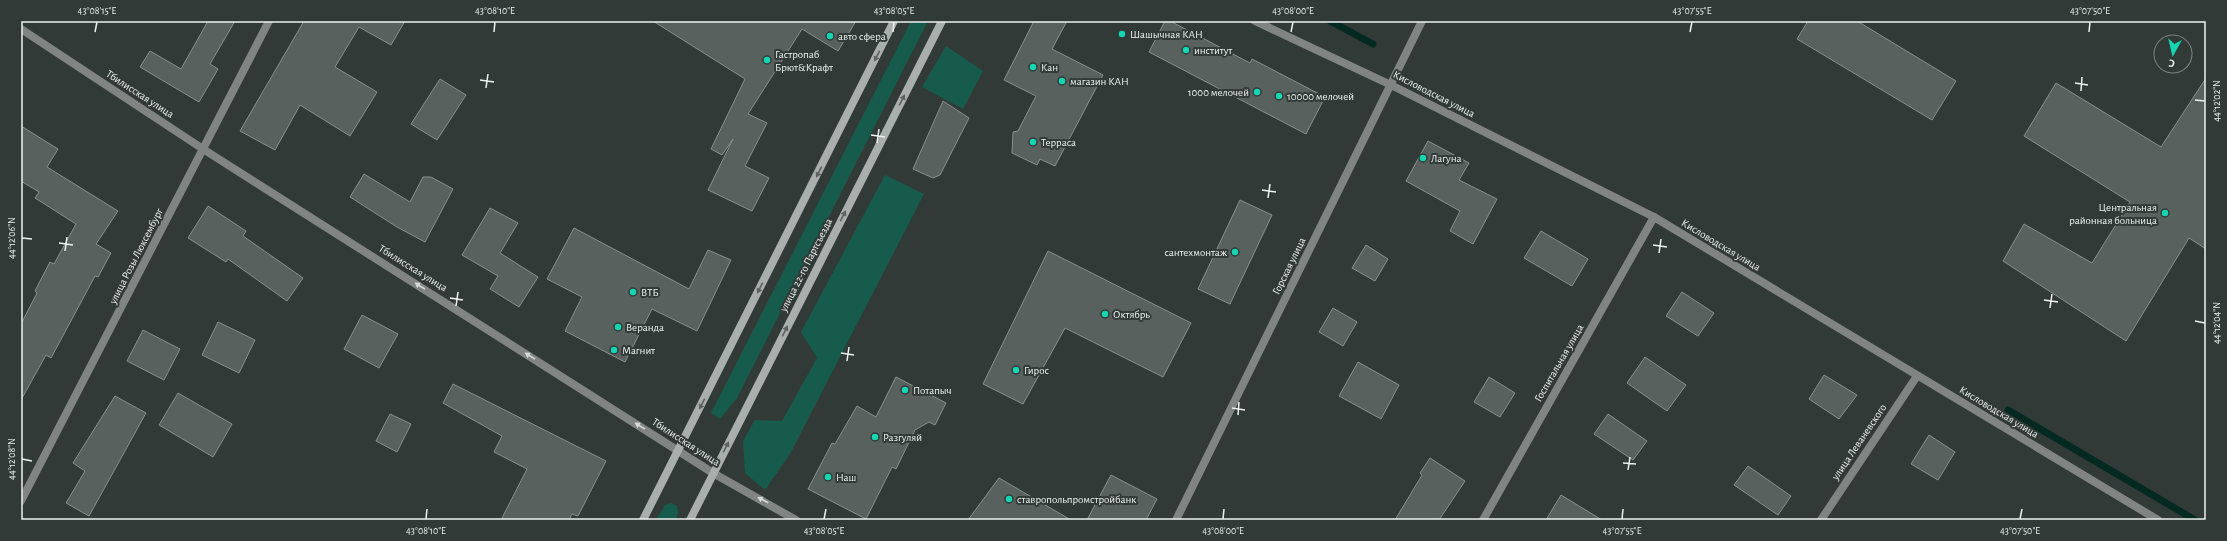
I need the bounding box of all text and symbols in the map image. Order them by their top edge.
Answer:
text: 43°08'15"E [78,6,117,16]
text: 43°08'10"E [475,6,515,16]
text: 43°08'05"E [874,6,914,16]
text: 43°08'00"E [1272,6,1314,16]
text: 43°07'55"E [1673,6,1712,16]
text: 43°07'50"E [2070,6,2110,16]
marker: Шашычная КАН [1117,29,1127,39]
place label: Шашычная КАН [1130,29,1203,40]
marker: авто сфера [825,31,835,41]
place label: авто сфера [838,31,886,42]
north arrow [2153,34,2193,74]
marker: институт [1181,45,1191,55]
place label: институт [1194,45,1232,56]
place label: Гастропаб Брют&Крафт [775,49,833,73]
one-way arrow [874,50,880,62]
marker: Гастропаб Брют&Крафт [762,55,772,65]
text: С [2168,58,2175,69]
marker: Кан [1028,62,1038,72]
place label: Кан [1041,62,1058,73]
street label: Тбилисская улица [104,68,176,120]
street label: Кисловодская улица [1391,69,1477,119]
marker: магазин КАН [1057,76,1067,86]
place label: магазин КАН [1070,76,1129,87]
text: 44°12'02"N [2212,80,2222,122]
place label: 1000 мелочей [1188,87,1249,98]
marker: 1000 мелочей [1252,87,1262,97]
marker: 10000 мелочей [1274,91,1284,101]
place label: 10000 мелочей [1287,91,1354,102]
one-way arrow [899,94,905,105]
marker: Терраса [1028,137,1038,147]
place label: Терраса [1041,137,1076,148]
marker: Лагуна [1418,153,1428,163]
place label: Лагуна [1431,153,1462,164]
one-way arrow [815,166,822,178]
place label: Центральная районная больница [2069,202,2157,226]
street label: улица Розы Люксембург [107,206,165,306]
marker: Центральная районная больница [2160,208,2170,218]
one-way arrow [840,210,847,221]
text: 44°12'06"N [7,217,17,259]
street label: улица 22-го Партсъезда [777,217,834,314]
street label: Кисловодская улица [1680,217,1762,273]
street label: Горская улица [1271,236,1307,296]
street label: Тбилисская улица [377,243,449,293]
place label: сантехмонтаж [1164,247,1227,258]
marker: сантехмонтаж [1230,247,1240,257]
one-way arrow [414,283,426,290]
one-way arrow [757,283,763,294]
marker: ВТБ [628,287,638,297]
place label: ВТБ [641,287,659,298]
text: 44°12'04"N [2212,302,2222,344]
marker: Октябрь [1100,309,1110,319]
place label: Октябрь [1113,309,1150,320]
marker: Веранда [613,322,623,332]
place label: Веранда [626,322,664,333]
street label: Госпитальная улица [1532,322,1586,404]
one-way arrow [781,326,788,337]
marker: Магнит [609,345,619,355]
place label: Магнит [622,345,655,356]
one-way arrow [525,352,535,360]
marker: Гирос [1011,365,1021,375]
place label: Гирос [1024,365,1049,376]
street label: Кисловодская улица [1958,384,2040,440]
marker: Потапыч [900,385,910,395]
place label: Потапыч [913,385,952,396]
one-way arrow [699,399,705,410]
street label: улица Леваневского [1829,402,1888,483]
street label: Тбилисская улица [650,416,722,468]
one-way arrow [634,422,646,429]
marker: Разгуляй [870,432,880,442]
place label: Разгуляй [883,432,922,443]
text: 44°12'08"N [7,438,17,480]
one-way arrow [722,442,729,453]
marker: Наш [823,472,833,482]
place label: Наш [836,472,856,483]
marker: ставропольпромстройбанк [1004,494,1014,504]
place label: ставропольпромстройбанк [1017,494,1136,505]
one-way arrow [757,497,769,504]
text: 43°08'10"E [406,526,446,536]
text: 43°08'05"E [804,526,844,536]
text: 43°08'00"E [1202,526,1244,536]
text: 43°07'55"E [1603,526,1642,536]
text: 43°07'50"E [2000,526,2040,536]

